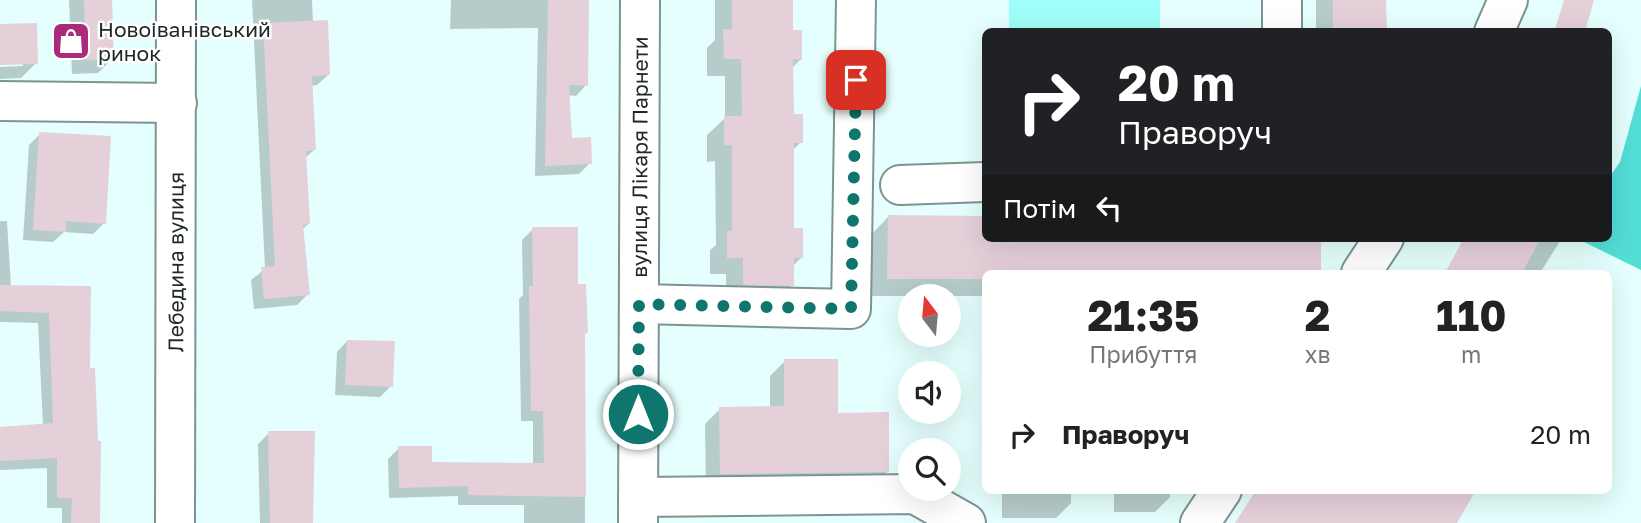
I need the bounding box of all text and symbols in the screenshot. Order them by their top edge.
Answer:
place label: Новоіванівський ринок [98,16,271,66]
shop icon: Новоіванівський ринок [50,20,92,62]
street label: вулиця Лікаря Парнети [626,36,653,278]
pin [826,50,886,110]
text: 20 m [1118,53,1235,112]
icon: right [1003,56,1094,147]
icon: arrive [837,61,875,99]
text: Праворуч [1118,113,1272,151]
street label: Лебедина вулиця [162,172,189,352]
icon: left [1090,189,1128,227]
text: Потім [1003,193,1076,224]
north arrow [898,284,961,346]
map controls [898,284,961,501]
text: 21:35 [1087,290,1199,340]
text: 2 [1305,290,1330,340]
text: 110 [1436,290,1507,340]
text: Прибуття [1089,340,1197,368]
text: хв [1305,340,1331,368]
text: m [1461,340,1481,368]
button: sound [898,361,961,424]
position arrow [601,377,675,451]
icon: right [1003,416,1041,454]
text: Праворуч [1062,419,1190,450]
text: 20 m [1530,419,1591,450]
button: search [898,438,961,501]

